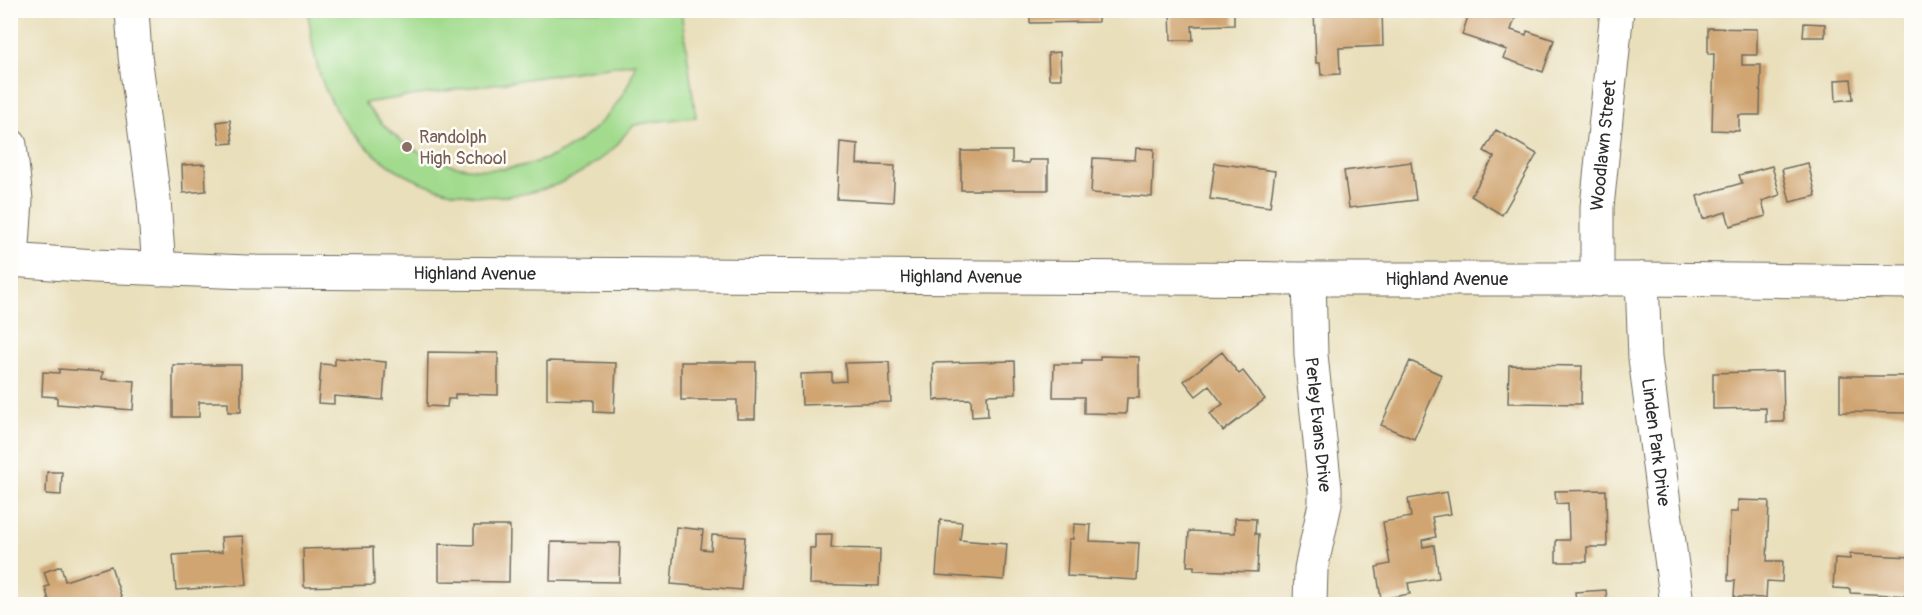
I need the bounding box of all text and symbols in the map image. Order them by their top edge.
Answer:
street label: Woodlawn Street [1585,78,1621,212]
place label: Randolph High School [419,126,507,170]
marker: Randolph High School [400,140,414,154]
street label: Highland Avenue [413,262,536,285]
street label: Highland Avenue [899,265,1022,289]
street label: Highland Avenue [1385,268,1508,291]
street label: Perley Evans Drive [1300,356,1337,493]
street label: Linden Park Drive [1636,377,1676,508]

